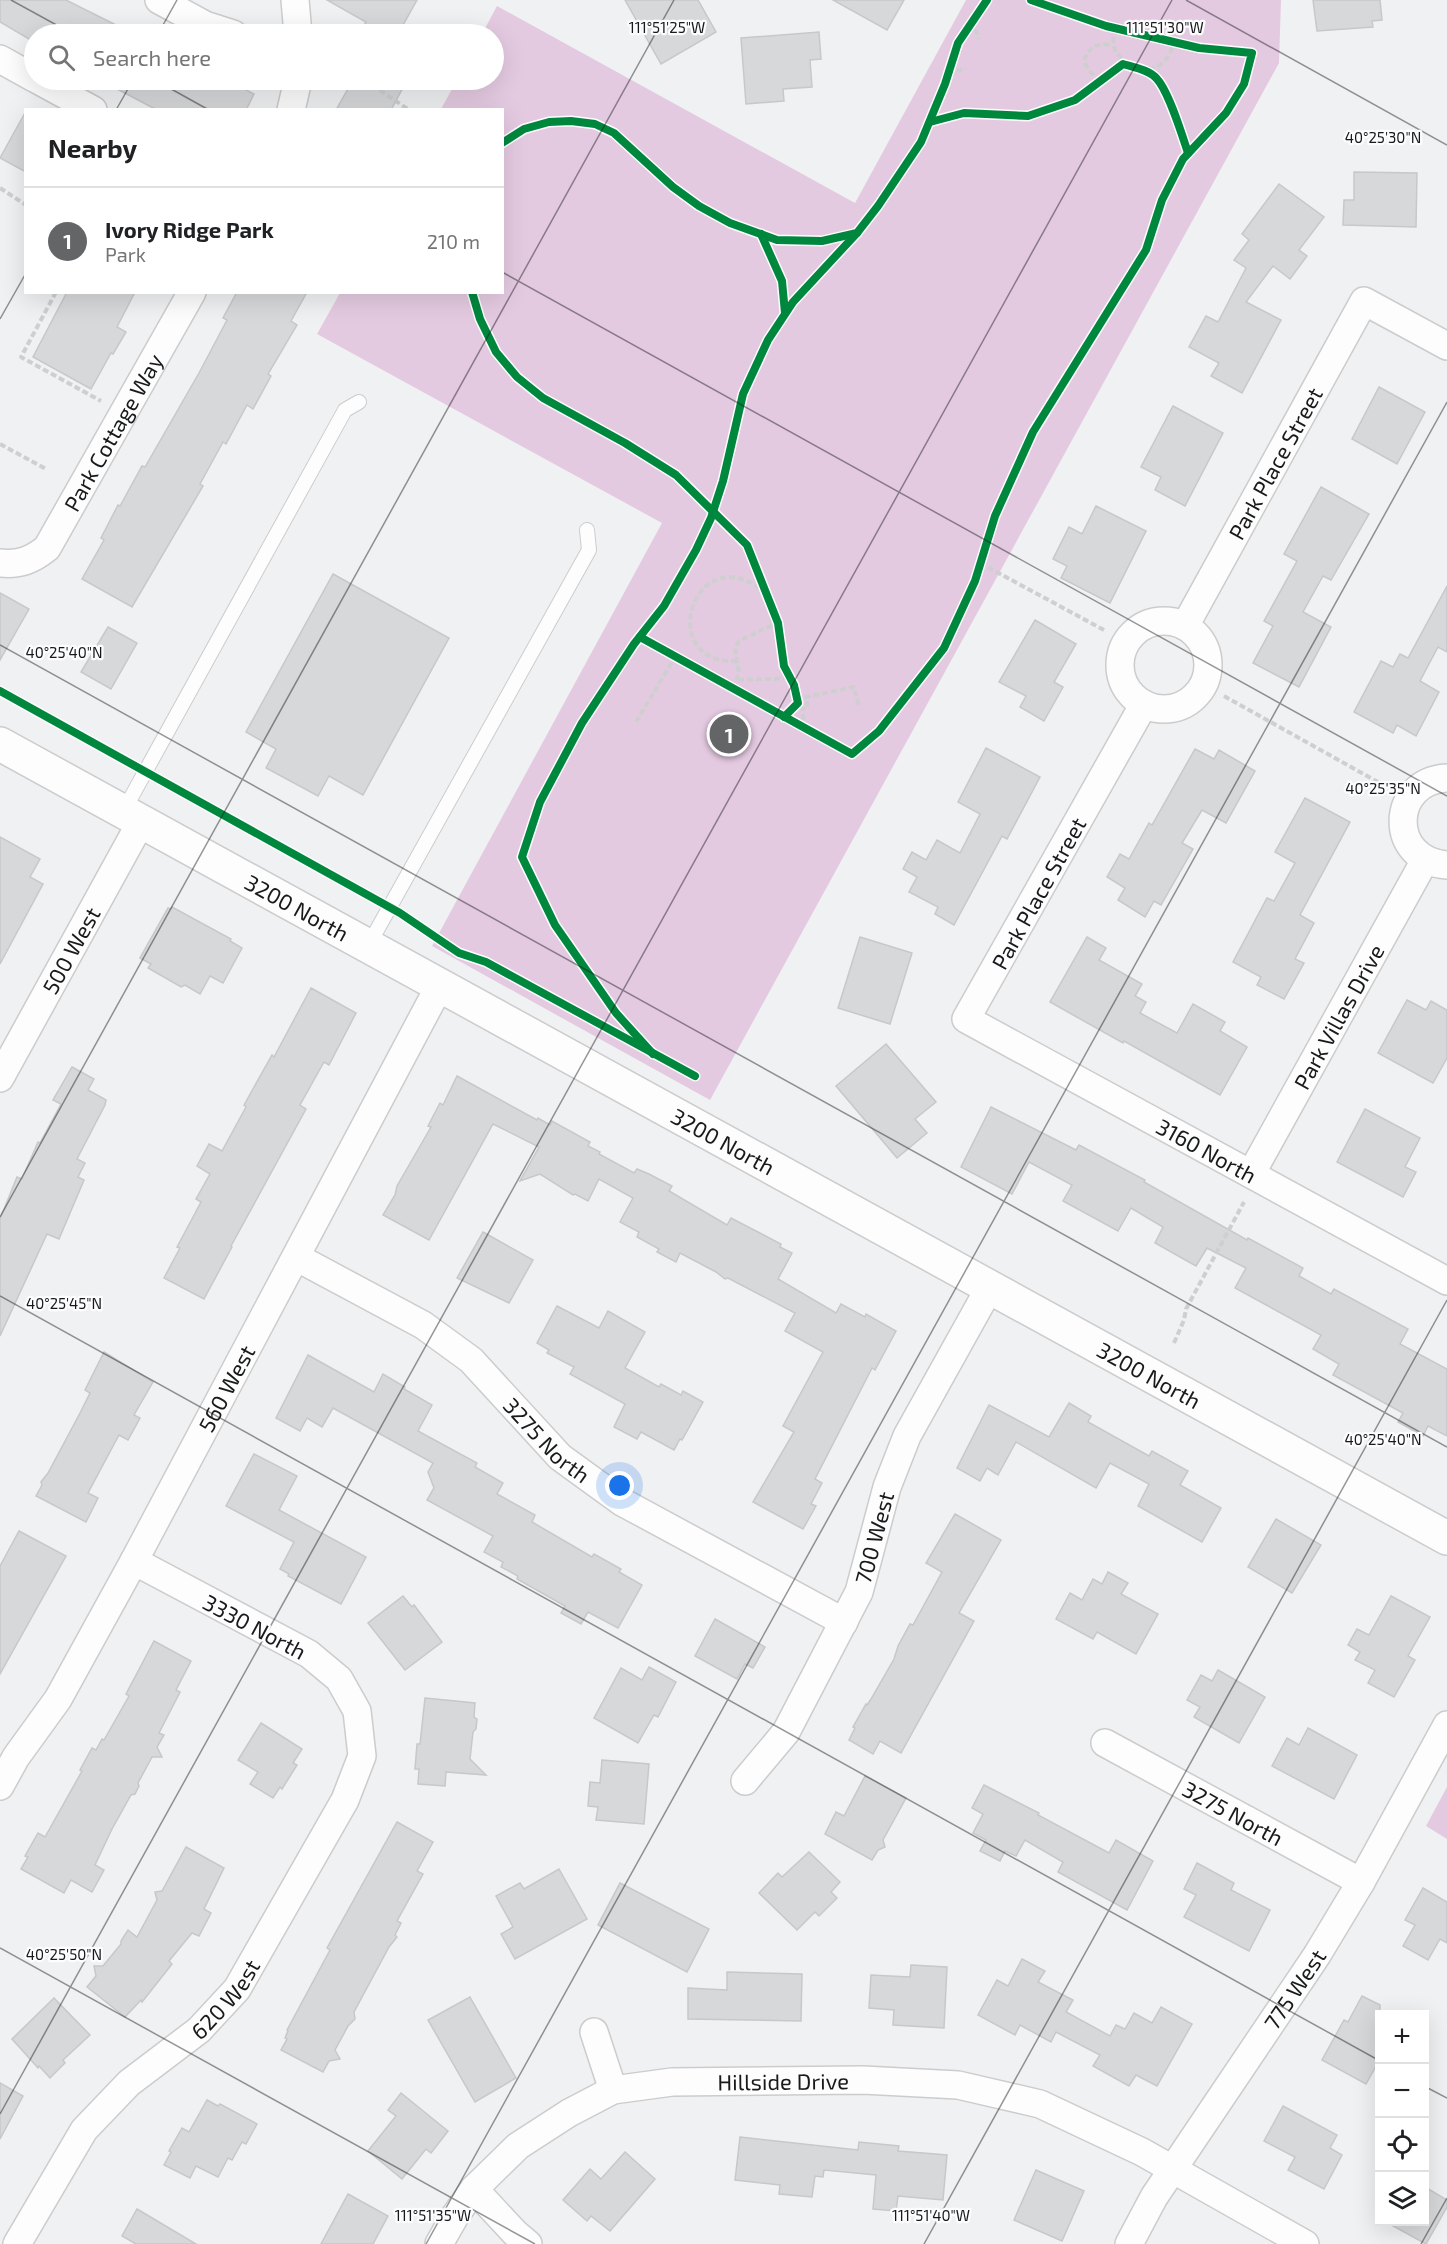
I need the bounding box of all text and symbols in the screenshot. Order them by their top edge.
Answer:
text: 111°51'25"W [629,18,705,36]
text: 111°51'30"W [1126,18,1204,36]
search box [24,24,504,90]
icon: search [45,41,78,74]
text: Search here [93,44,211,70]
text: 40°25'30"N [1345,128,1421,146]
text: Nearby [48,132,137,163]
text: Ivory Ridge Park [105,216,274,242]
text: 1 [63,229,72,253]
text: 210 m [427,229,480,253]
text: Park [105,242,146,266]
street label: Park Cottage Way [58,349,168,515]
street label: Park Place Street [1222,382,1327,544]
text: 40°25'40"N [25,643,103,661]
pin: 1 [710,712,748,756]
text: 40°25'35"N [1345,779,1421,797]
street label: Park Place Street [985,812,1091,974]
street label: 3200 North [241,868,353,946]
street label: 500 West [36,902,105,998]
street label: Park Villas Drive [1288,940,1389,1094]
street label: 3200 North [667,1102,780,1180]
street label: 3160 North [1152,1112,1261,1188]
text: 40°25'45"N [26,1294,102,1312]
street label: 3200 North [1093,1336,1206,1414]
street label: 560 West [192,1340,259,1436]
street label: 3275 North [499,1392,595,1488]
text: 40°25'40"N [1344,1430,1422,1448]
your location [605,1471,634,1500]
street label: 700 West [849,1489,898,1587]
street label: 3330 North [199,1588,311,1664]
street label: 3275 North [1179,1775,1288,1850]
text: 40°25'50"N [26,1945,102,1963]
street label: 775 West [1258,1945,1330,2034]
street label: 620 West [186,1954,264,2044]
map controls [1375,2010,1429,2226]
button: + [1375,2010,1429,2064]
button: − [1375,2064,1429,2118]
street label: Hillside Drive [717,2067,849,2095]
button: locate [1375,2118,1429,2172]
button: layers [1375,2172,1429,2226]
text: 111°51'35"W [395,2206,471,2224]
text: 111°51'40"W [892,2206,970,2224]

